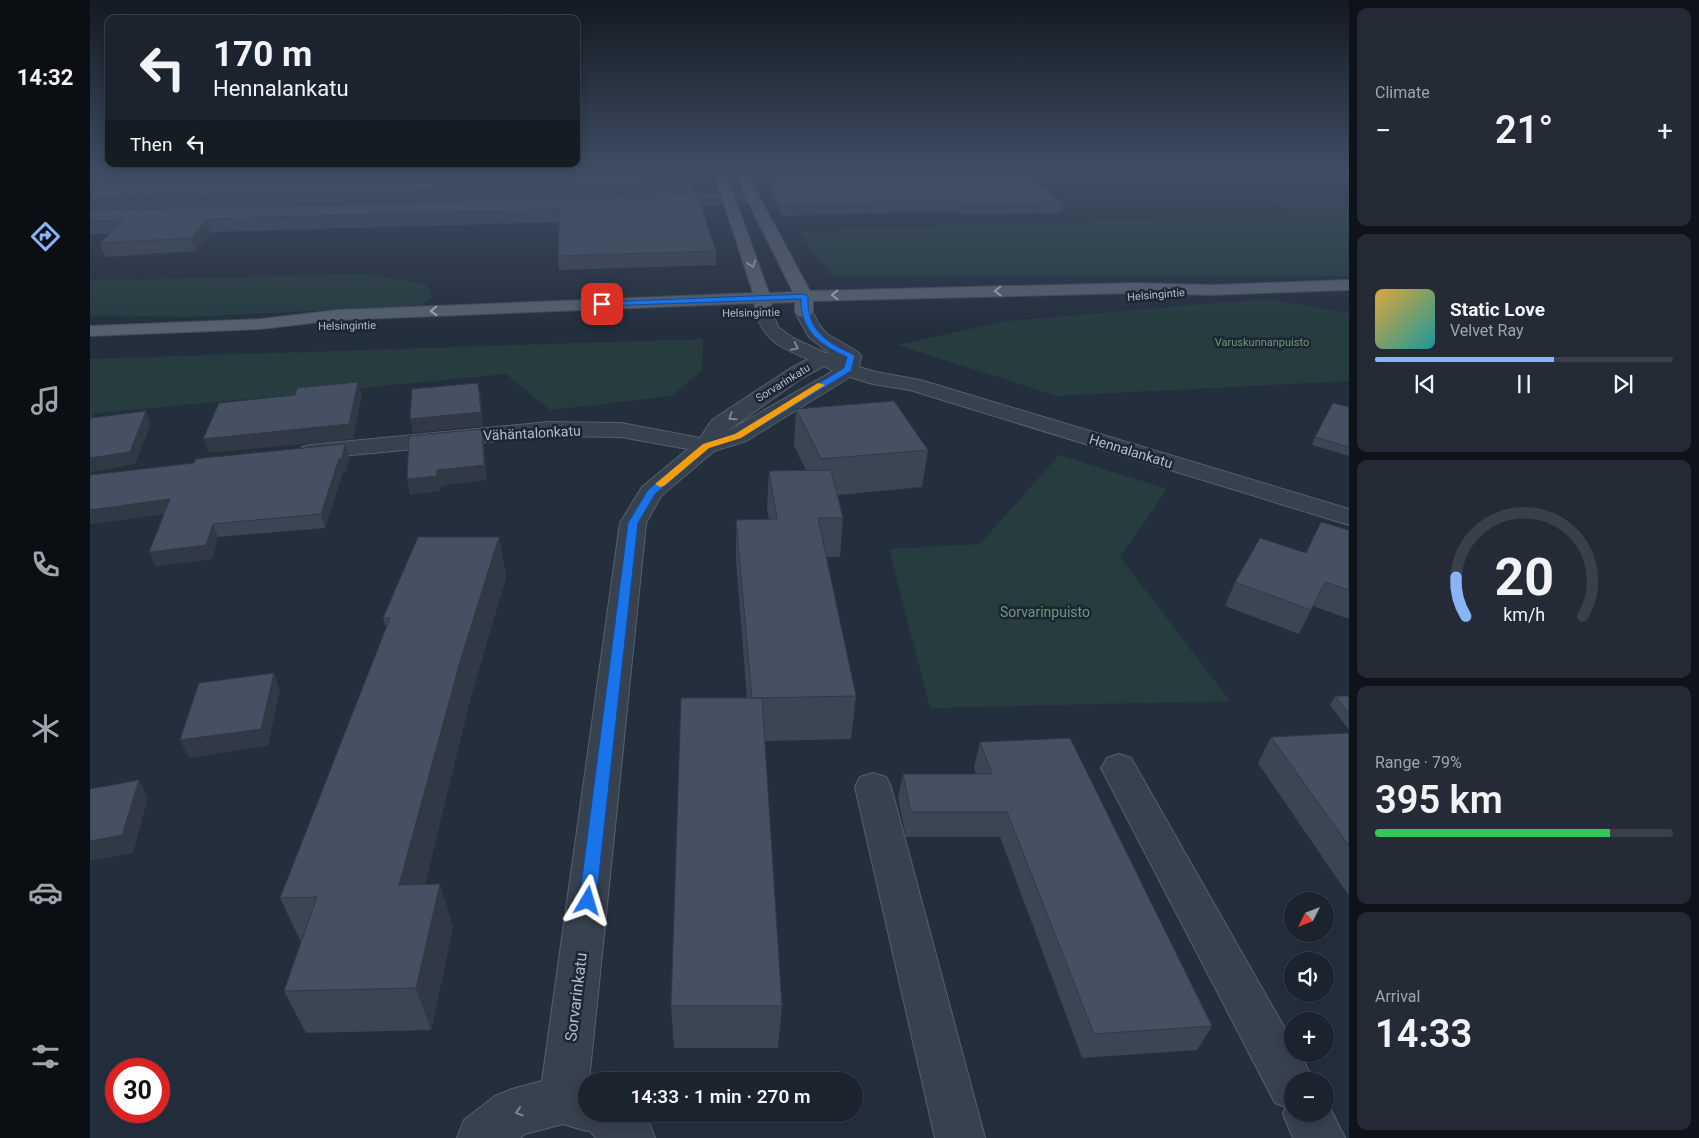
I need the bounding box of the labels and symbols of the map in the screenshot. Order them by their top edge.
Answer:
one-way arrow [746,259,756,268]
pin [581,283,623,325]
one-way arrow [994,286,1002,296]
street label: Helsingintie [1127,286,1186,304]
one-way arrow [831,290,839,301]
one-way arrow [429,305,437,316]
street label: Helsingintie [722,306,780,320]
street label: Helsingintie [318,319,376,333]
park label: Varuskunnanpuisto [1215,336,1309,349]
one-way arrow [790,340,799,351]
street label: Sorvarinkatu [753,361,813,405]
one-way arrow [728,411,738,420]
street label: Vähäntalonkatu [483,422,581,444]
street label: Hennalankatu [1087,431,1175,471]
park label: Sorvarinpuisto [1000,604,1090,620]
position arrow [561,874,613,926]
north arrow [1284,892,1334,942]
street label: Sorvarinkatu [561,951,591,1043]
speed limit sign: 30 [105,1058,170,1123]
one-way arrow [515,1106,523,1116]

